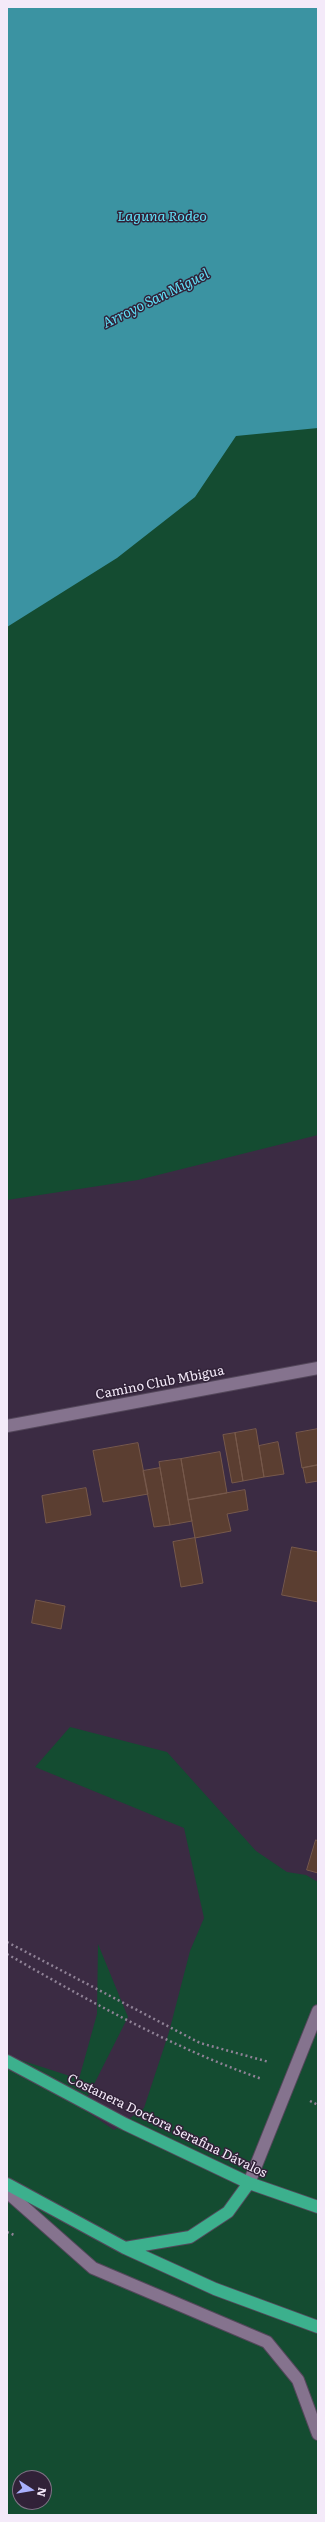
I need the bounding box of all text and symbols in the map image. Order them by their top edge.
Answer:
water label: Laguna Rodeo [117,209,207,225]
water label: Arroyo San Miguel [100,266,212,332]
street label: Camino Club Mbigua [94,1363,226,1403]
street label: Costanera Doctora Serafina Dávalos [65,2071,269,2181]
north arrow [12,2470,52,2510]
text: N [34,2486,52,2498]

